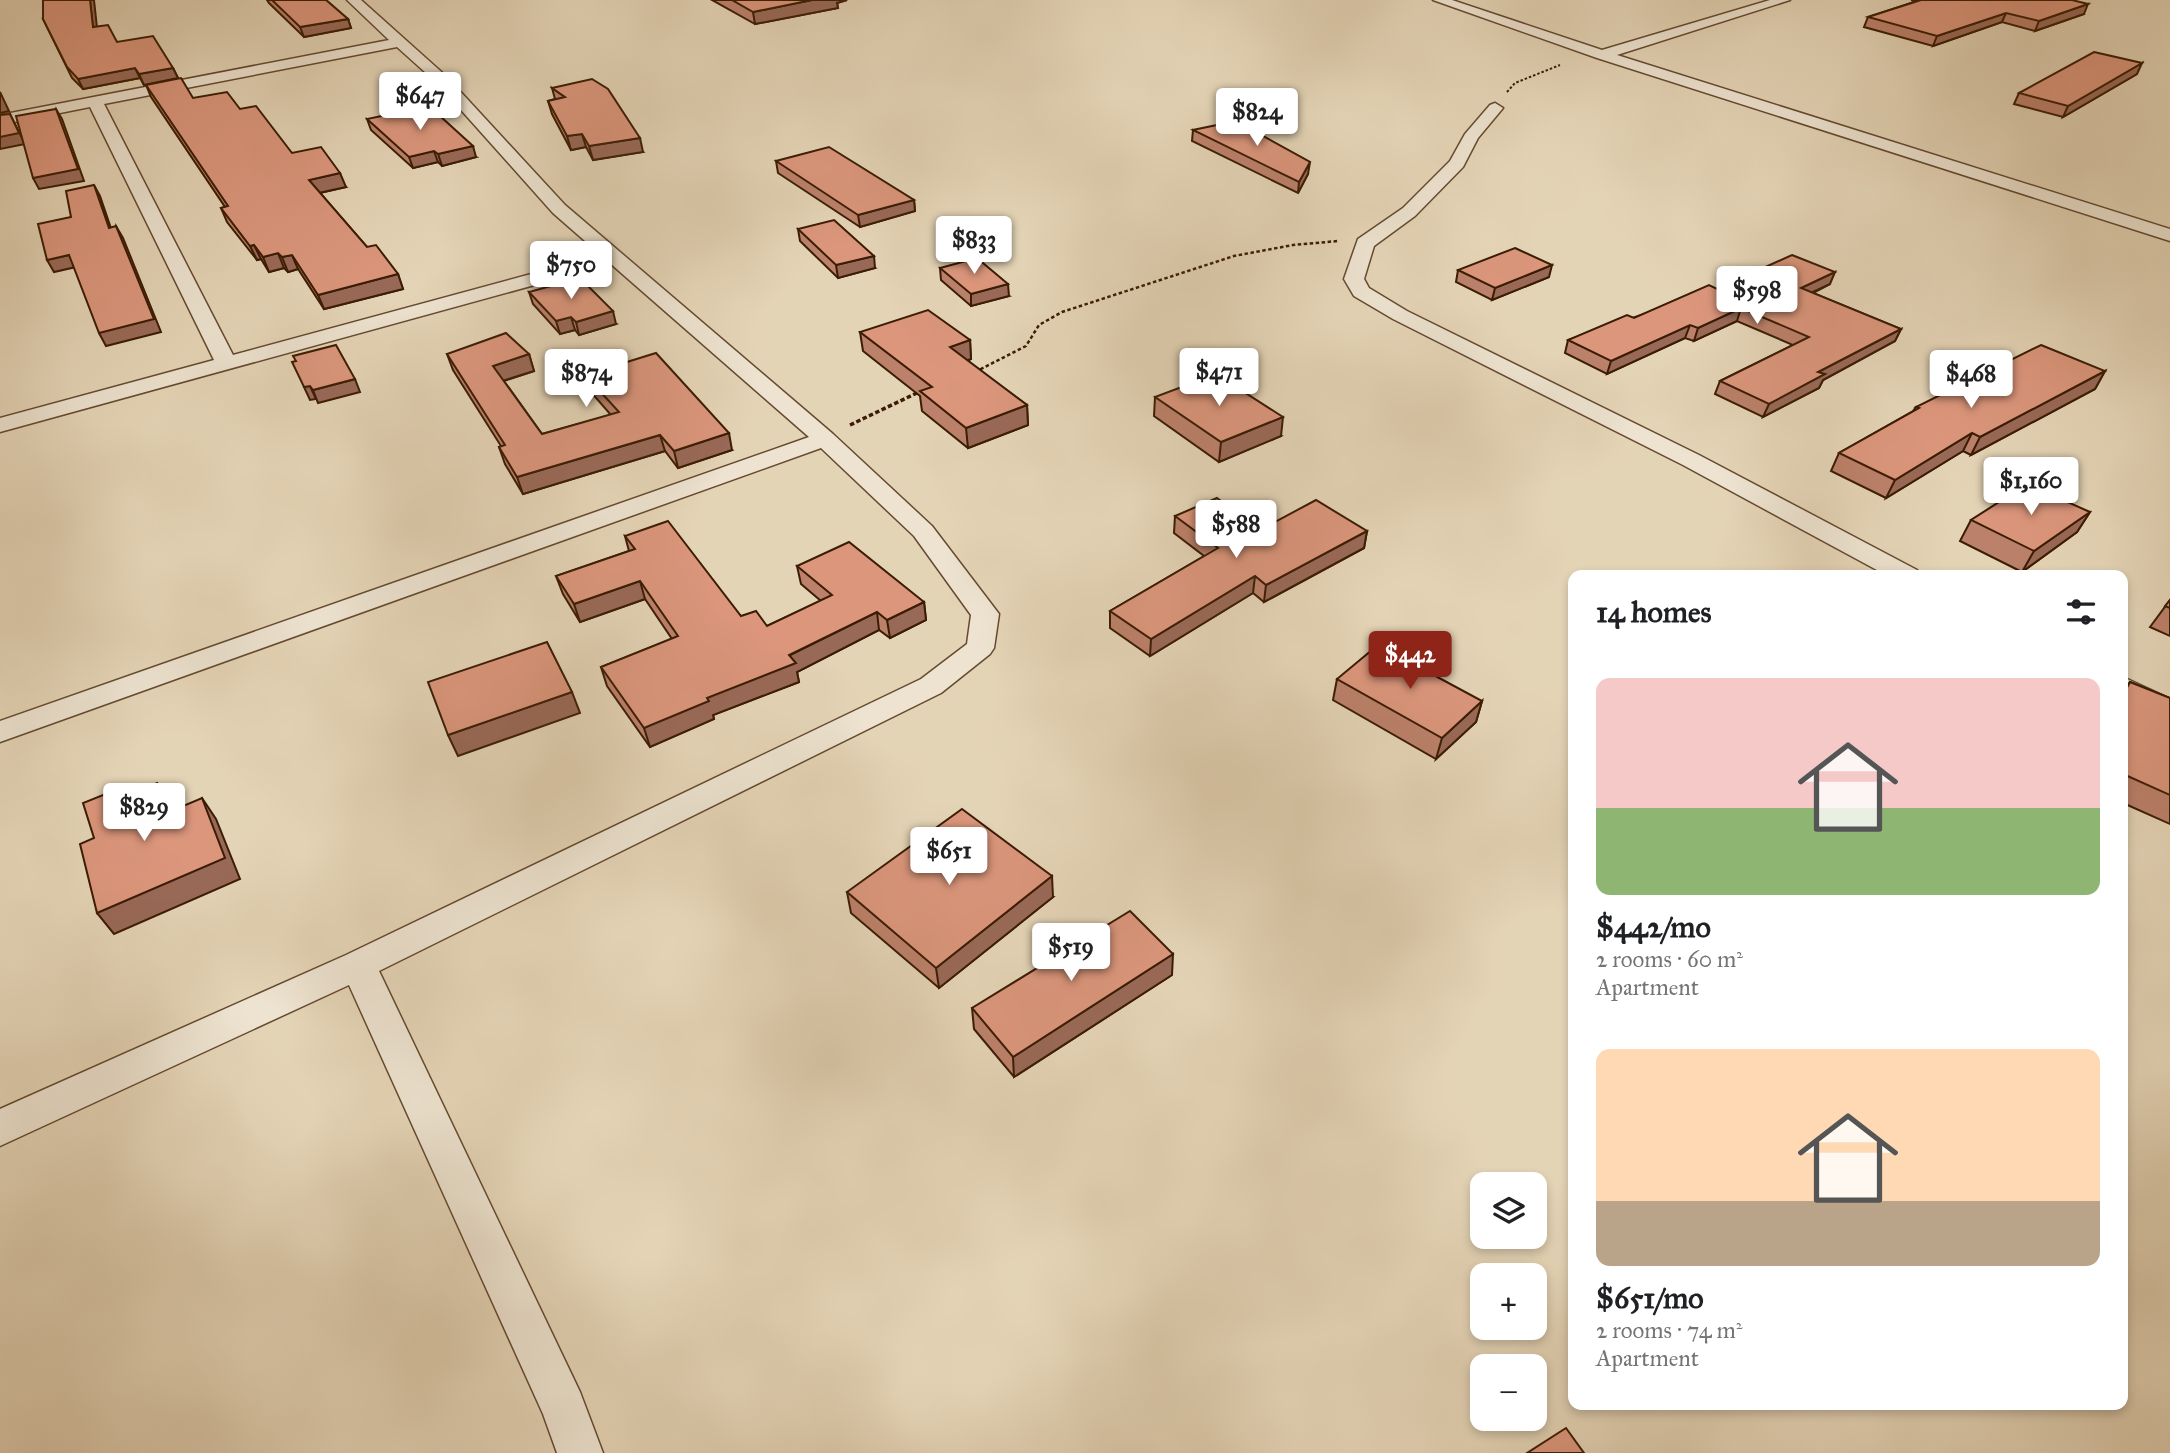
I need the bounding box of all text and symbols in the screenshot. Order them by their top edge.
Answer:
pin: $647 [379,72,461,132]
text: $647 [395,81,445,109]
pin: $824 [1216,88,1298,148]
text: $824 [1232,97,1282,125]
pin: $833 [933,216,1015,276]
text: $833 [952,225,996,253]
pin: $750 [530,242,612,301]
text: $750 [546,250,596,278]
pin: $598 [1716,266,1798,326]
text: $598 [1732,275,1782,303]
pin: $471 [1178,348,1260,408]
pin: $874 [545,350,627,409]
pin: $468 [1930,350,2012,410]
text: $471 [1196,357,1242,385]
text: $874 [561,358,611,386]
text: $468 [1946,359,1996,387]
pin: $1,160 [1974,458,2088,517]
text: $1,160 [1999,466,2063,494]
pin: $588 [1195,500,1277,560]
text: $588 [1212,509,1260,537]
icon: filters [2062,593,2100,631]
text: 14 homes [1596,594,1711,630]
pin: $442 [1369,632,1451,691]
text: $442 [1385,640,1435,668]
icon: home [1785,724,1911,850]
pin: $829 [103,784,185,843]
text: $829 [119,792,169,820]
pin: $651 [908,828,990,887]
text: $651 [926,836,972,864]
text: $442/mo [1596,909,1711,945]
pin: $519 [1030,923,1112,983]
text: $519 [1048,932,1094,960]
text: 2 rooms · 60 m² [1596,945,1743,973]
text: Apartment [1596,973,1699,1001]
icon: home [1785,1095,1911,1221]
map controls [1470,1172,1547,1431]
button: layers [1470,1172,1547,1249]
button: + [1470,1263,1547,1340]
text: $651/mo [1596,1280,1704,1316]
text: 2 rooms · 74 m² [1596,1316,1742,1344]
text: Apartment [1596,1344,1699,1372]
button: − [1470,1354,1547,1431]

